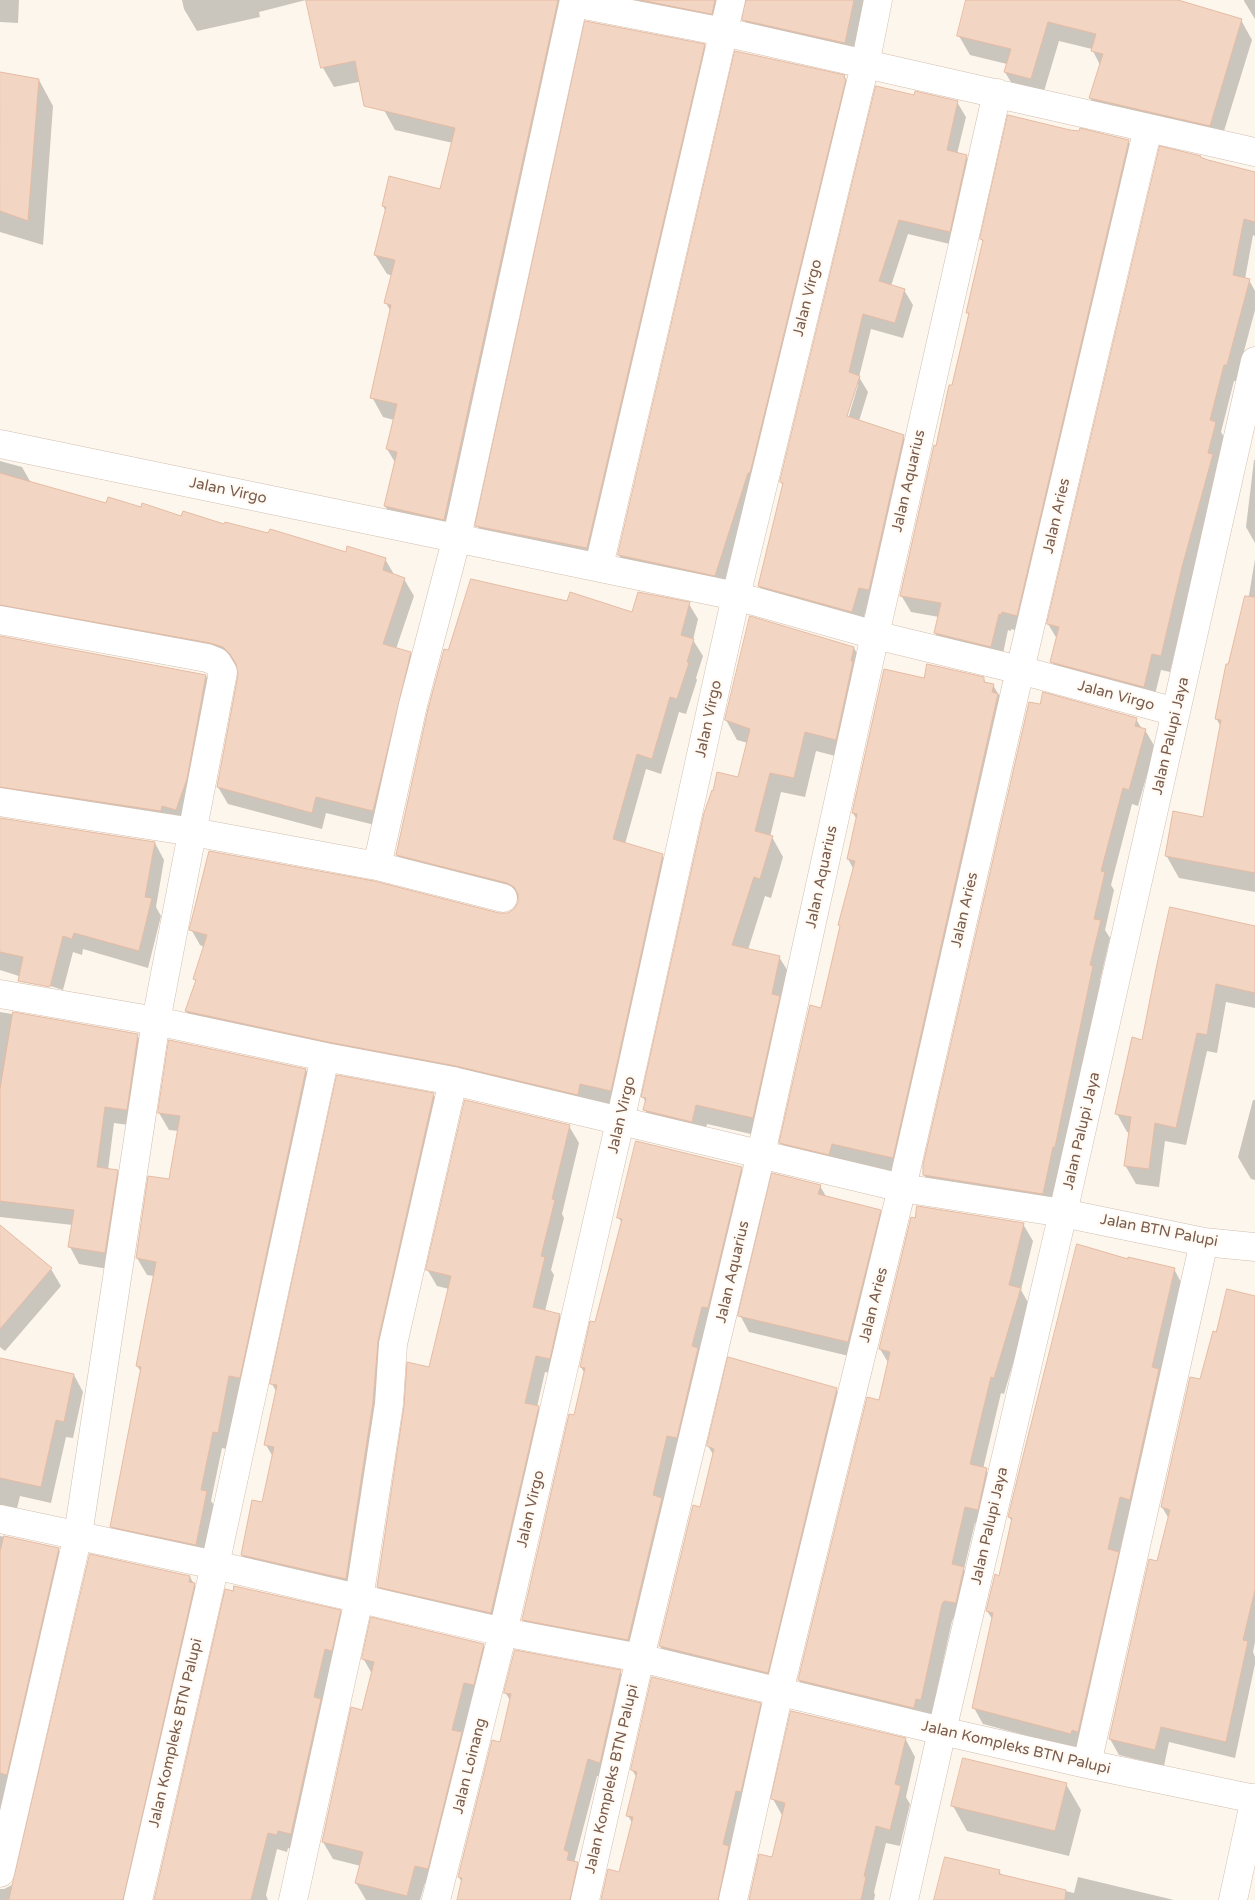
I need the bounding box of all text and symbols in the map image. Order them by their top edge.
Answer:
street label: Jalan Virgo [790,258,826,338]
street label: Jalan Aquarius [888,428,930,534]
street label: Jalan Virgo [188,474,268,508]
street label: Jalan Aries [1040,477,1074,555]
street label: Jalan Palupi Jaya [1149,675,1193,797]
street label: Jalan Virgo [1076,677,1156,715]
street label: Jalan Virgo [692,679,726,759]
street label: Jalan Aquarius [802,824,842,930]
street label: Jalan Aries [948,871,982,949]
street label: Jalan Palupi Jaya [1060,1070,1104,1192]
street label: Jalan Virgo [604,1075,640,1155]
street label: Jalan BTN Palupi [1099,1211,1219,1251]
street label: Jalan Aquarius [712,1219,754,1325]
street label: Jalan Aries [856,1266,892,1344]
street label: Jalan Palupi Jaya [968,1465,1012,1587]
street label: Jalan Virgo [513,1469,549,1549]
street label: Jalan Kompleks BTN Palupi [145,1637,207,1829]
street label: Jalan Kompleks BTN Palupi [581,1683,643,1875]
street label: Jalan Loinang [449,1716,491,1816]
street label: Jalan Kompleks BTN Palupi [920,1717,1112,1779]

